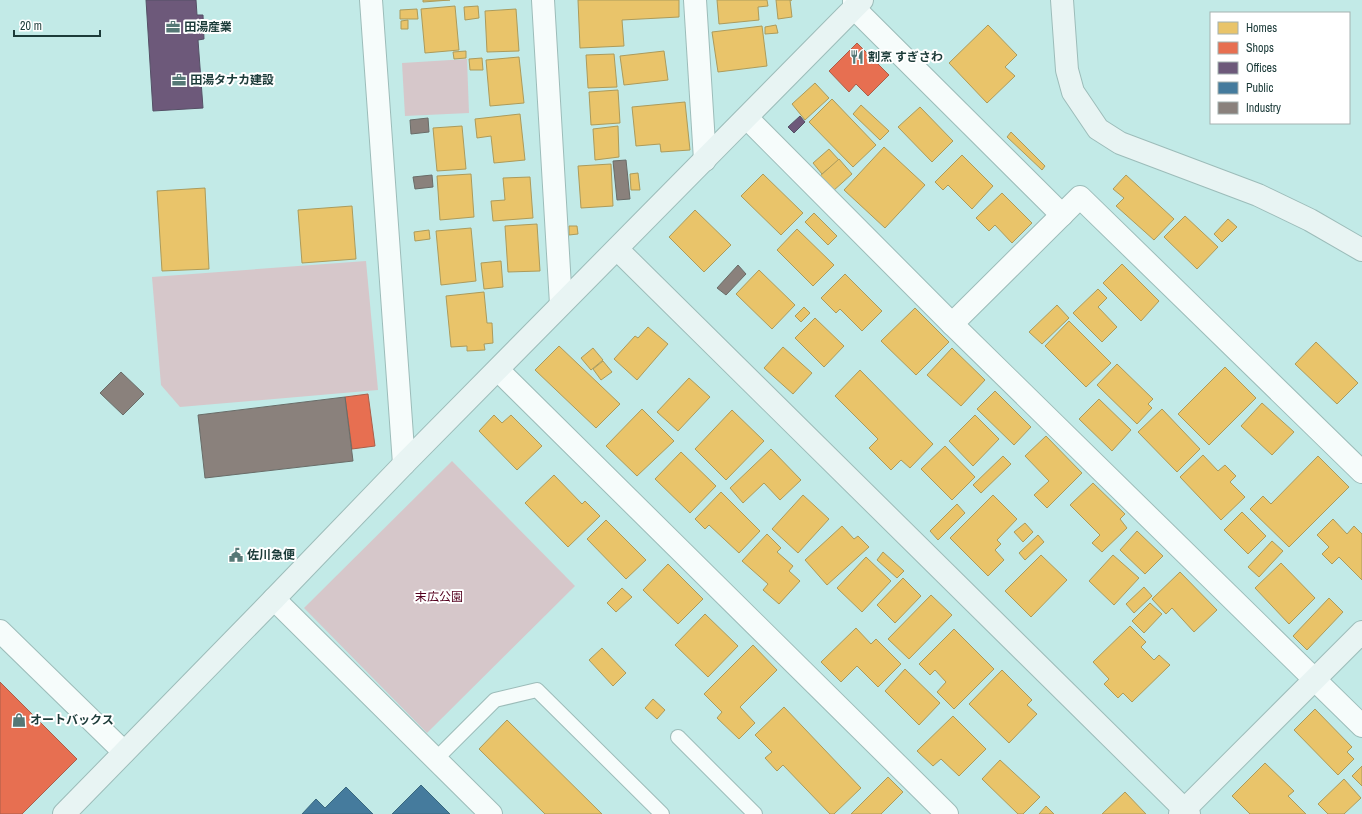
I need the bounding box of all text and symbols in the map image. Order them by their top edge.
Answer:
scale bar [14,12,100,38]
legend [1210,12,1350,124]
text: 20 m [20,18,42,34]
office icon: 田湯産業 [165,19,181,35]
place label: 田湯産業 [184,19,232,35]
text: Homes [1246,20,1277,36]
text: Shops [1246,40,1274,56]
restaurant icon: 割烹 すぎさわ [849,49,865,65]
place label: 割烹 すぎさわ [868,49,943,65]
text: Offices [1246,60,1277,76]
office icon: 田湯タナカ建設 [171,72,187,88]
place label: 田湯タナカ建設 [190,72,274,88]
text: Public [1246,80,1273,96]
text: Industry [1246,100,1281,116]
public building icon: 佐川急便 [228,547,244,563]
place label: 佐川急便 [247,547,295,563]
park label: 末広公園 [415,589,463,605]
shop icon: オートバックス [11,712,27,728]
place label: オートバックス [30,712,114,728]

